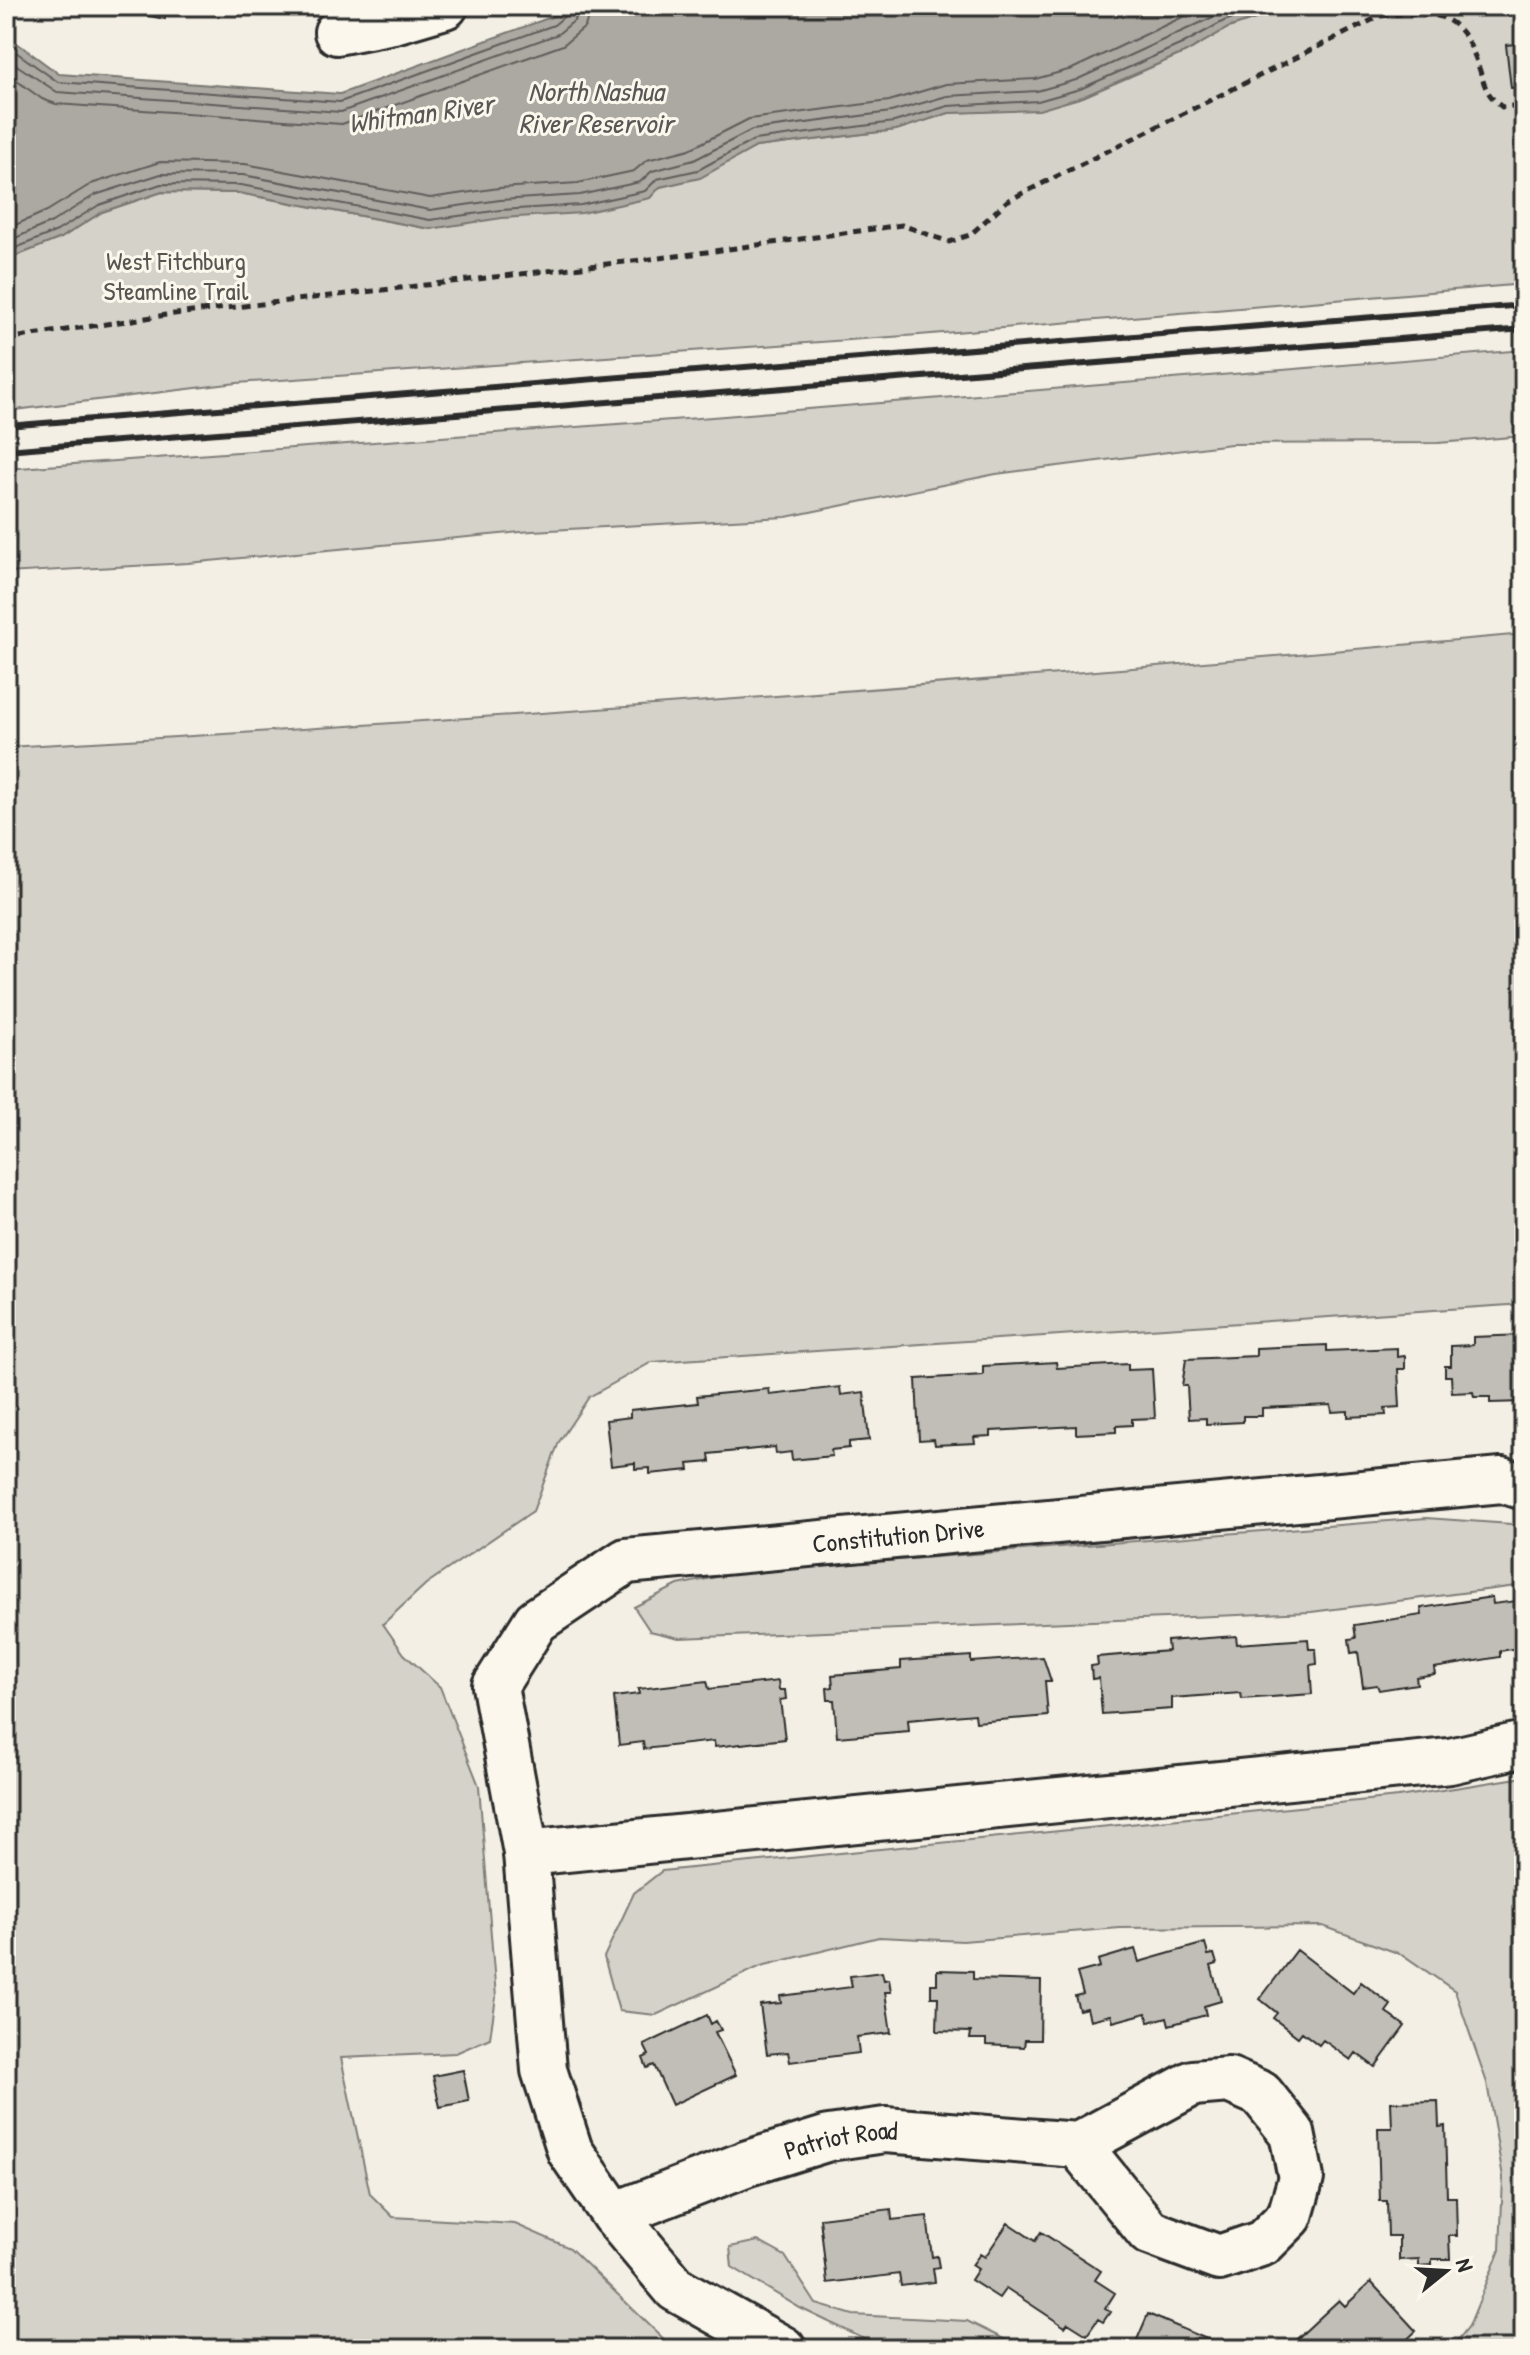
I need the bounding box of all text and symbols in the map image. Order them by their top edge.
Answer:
water label: North Nashua River Reservoir [519,72,677,142]
water label: Whitman River [346,84,499,142]
park label: West Fitchburg Steamline Trail [103,243,249,308]
street label: Constitution Drive [811,1510,986,1561]
street label: Patriot Road [779,2112,899,2168]
north arrow [1406,2231,1486,2311]
text: N [1449,2255,1481,2275]

